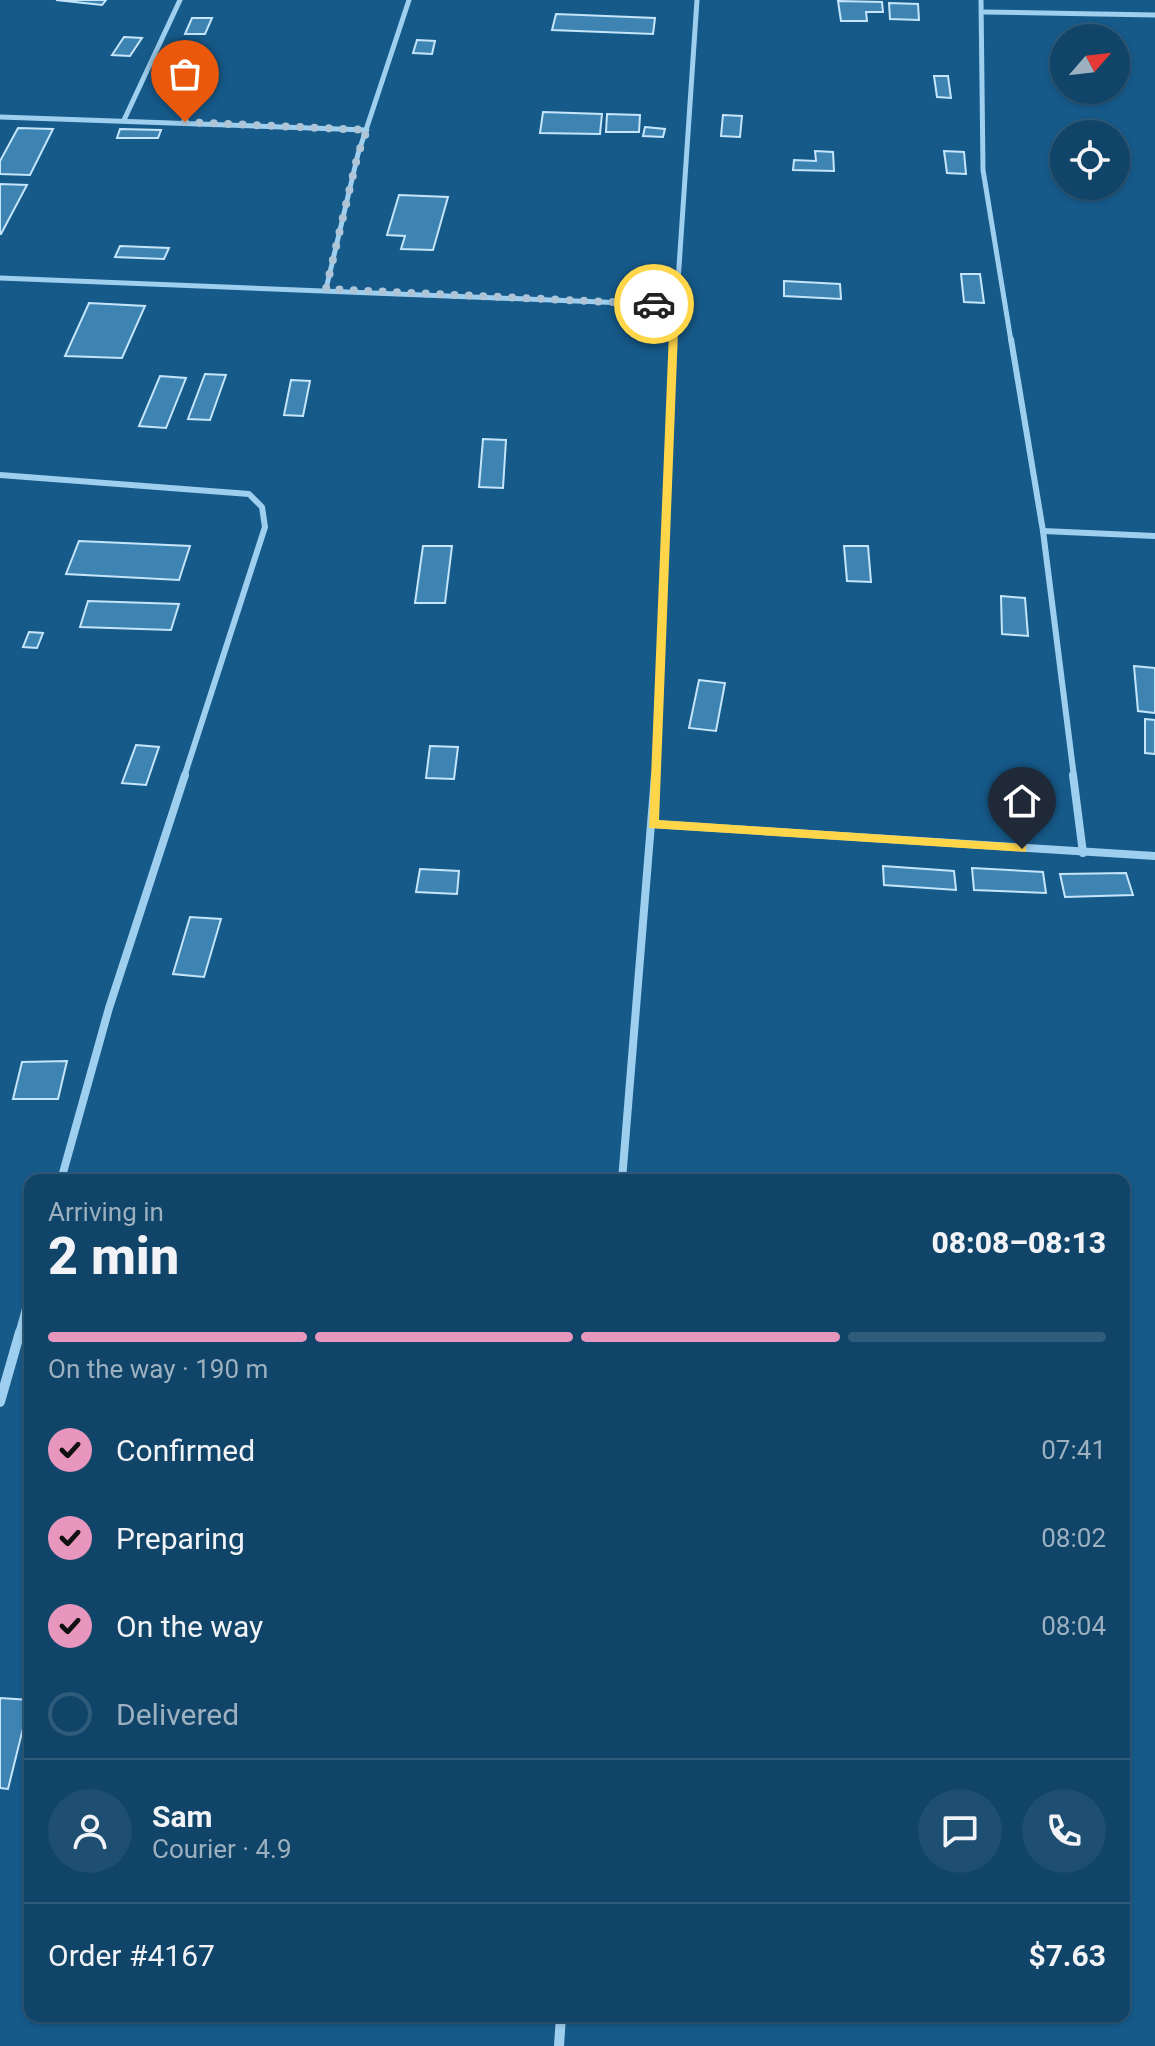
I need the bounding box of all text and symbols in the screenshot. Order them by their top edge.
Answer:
north arrow [1050,24,1130,104]
map controls [1050,24,1130,200]
pin [151,40,219,122]
icon: bag [163,52,207,96]
button: locate [1050,120,1130,200]
courier [614,264,694,344]
icon: car [632,282,676,326]
pin [988,767,1056,849]
icon: home [1000,779,1044,823]
text: Arriving in [48,1197,164,1227]
text: 08:08–08:13 [931,1225,1106,1260]
text: 2 min [48,1226,179,1287]
text: On the way · 190 m [48,1354,268,1384]
icon: check [48,1428,92,1472]
text: Confirmed [116,1433,255,1468]
text: 07:41 [1041,1435,1106,1465]
icon: check [48,1516,92,1560]
text: Preparing [116,1521,245,1556]
text: 08:02 [1041,1523,1106,1553]
icon: check [48,1604,92,1648]
text: On the way [116,1609,263,1644]
text: 08:04 [1041,1611,1106,1641]
text: Delivered [116,1697,239,1732]
button: person [48,1789,132,1873]
button: chat [918,1789,1002,1873]
button: phone [1022,1789,1106,1873]
text: Sam [152,1799,213,1834]
text: Courier · 4.9 [152,1834,292,1864]
text: Order #4167 [48,1938,215,1973]
text: $7.63 [1028,1938,1106,1973]

